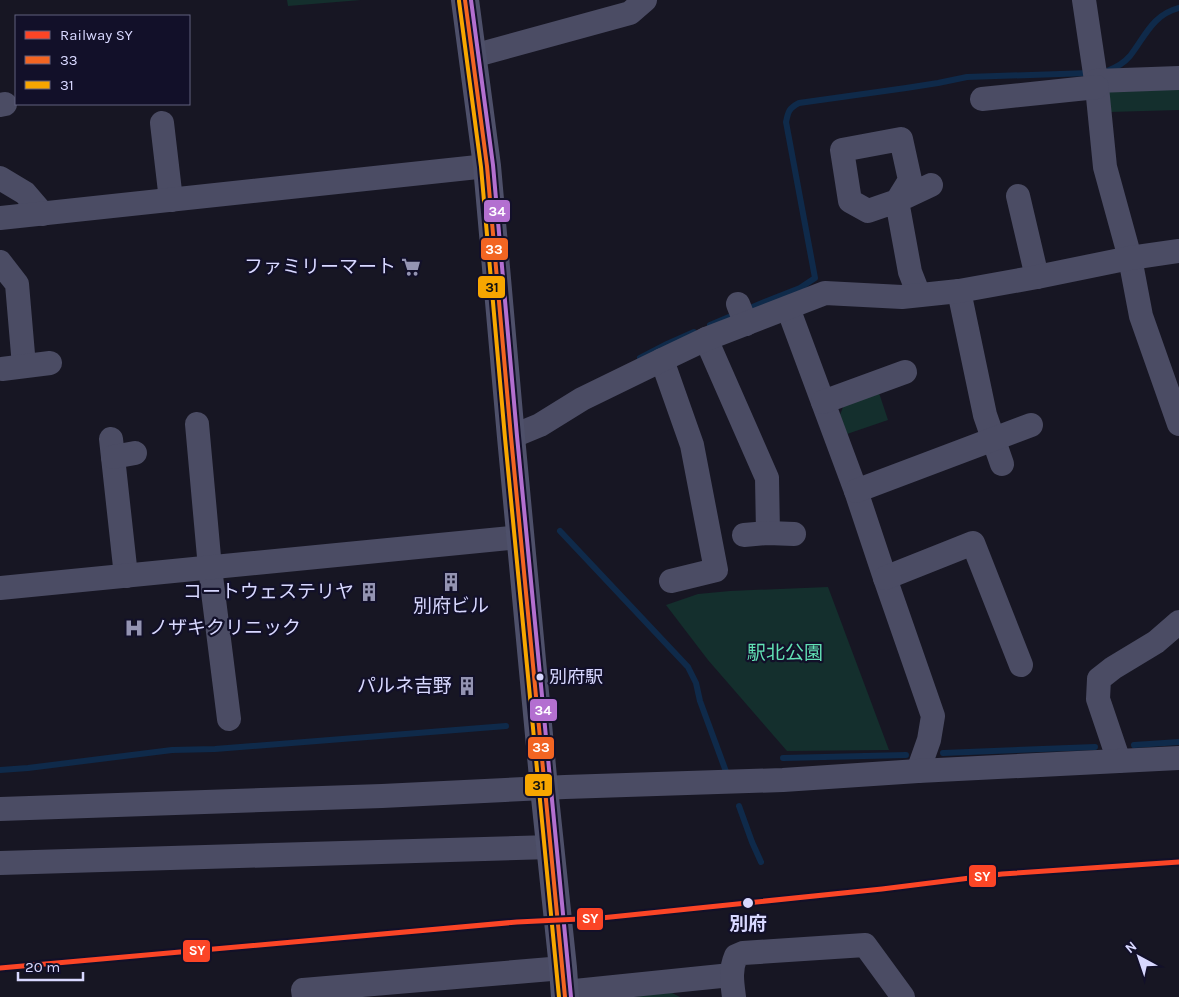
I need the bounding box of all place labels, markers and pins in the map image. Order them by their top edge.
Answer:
place label: ファミリーマート [244,256,396,278]
supermarket icon: ファミリーマート [400,256,422,278]
building icon: 別府ビル [440,571,462,593]
place label: コートウェステリヤ [183,581,354,603]
building icon: コートウェステリヤ [358,581,380,603]
place label: 別府ビル [413,595,489,617]
hospital icon: ノザキクリニック [123,617,145,639]
place label: ノザキクリニック [149,617,301,639]
place label: 別府駅 [549,666,603,688]
marker: 別府駅 [535,672,545,682]
place label: パルネ吉野 [357,675,452,697]
building icon: パルネ吉野 [456,675,478,697]
marker: 別府 [741,896,755,910]
place label: 別府 [729,913,767,935]

